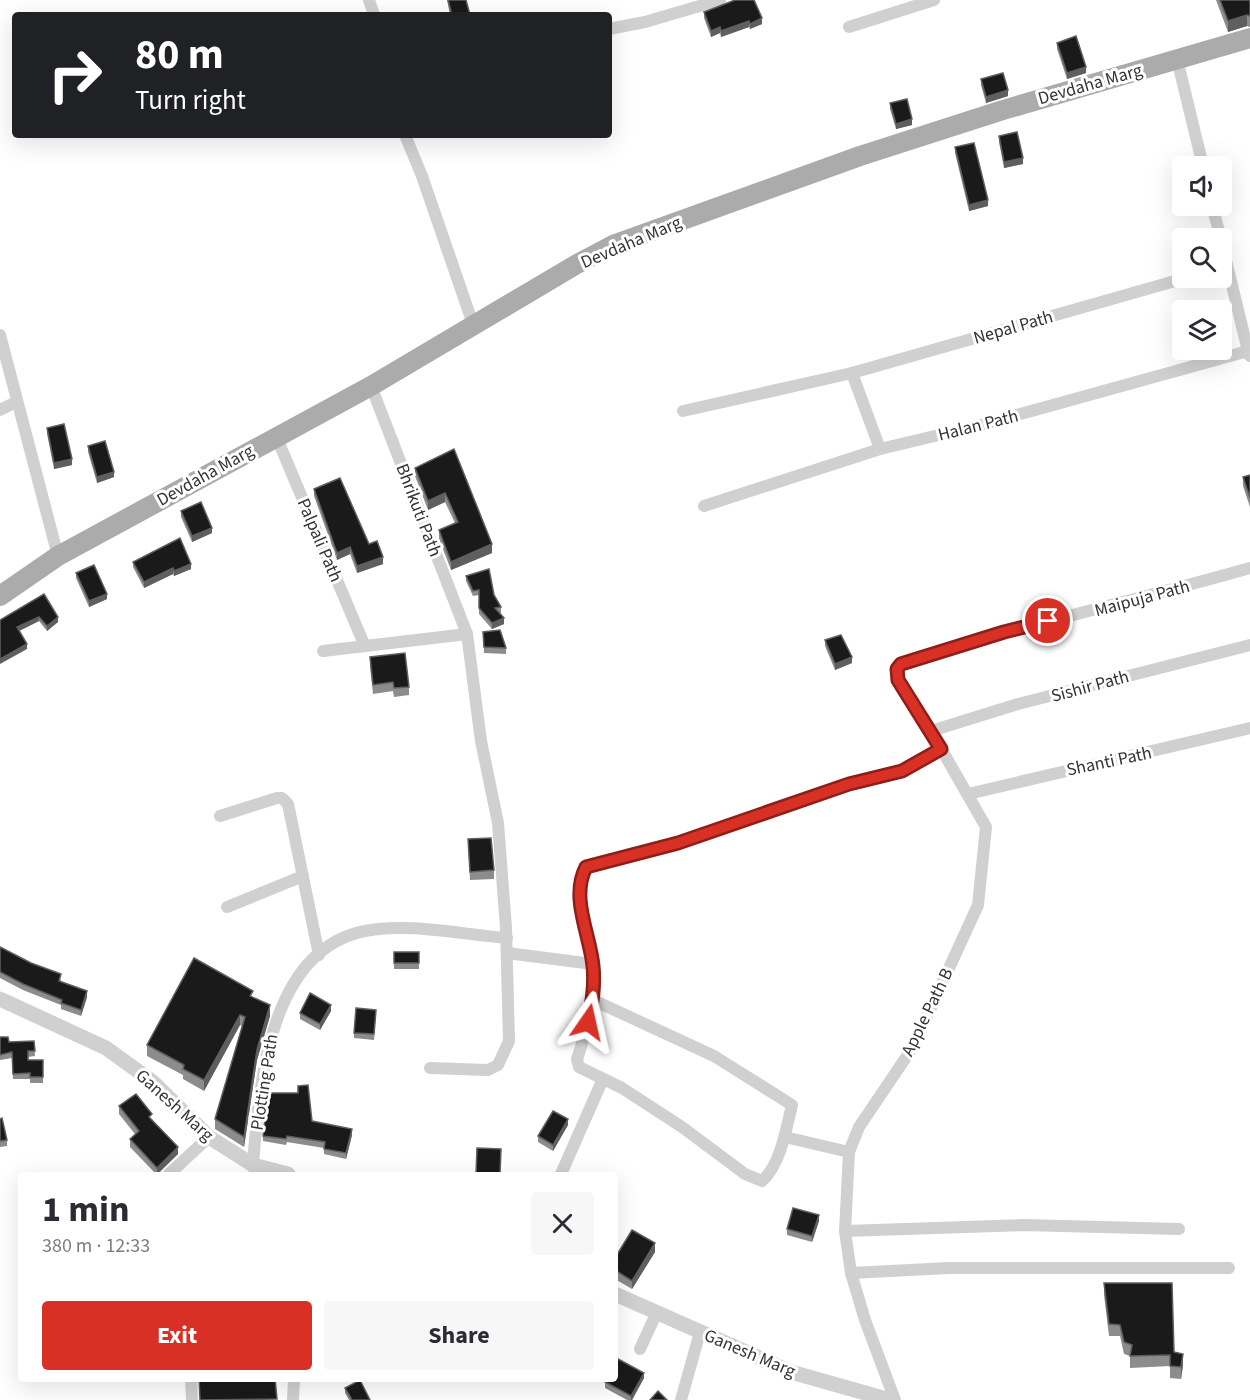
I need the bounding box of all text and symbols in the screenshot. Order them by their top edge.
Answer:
text: 80 m [135,25,224,85]
icon: right [36,36,114,114]
street label: Devdaha Marg [1035,58,1145,111]
text: Turn right [135,81,246,120]
map controls [1172,156,1232,360]
button: sound [1172,156,1232,216]
street label: Devdaha Marg [577,210,685,275]
button: search [1172,228,1232,288]
button: layers [1172,300,1232,360]
street label: Nepal Path [970,304,1056,351]
street label: Halan Path [935,403,1021,448]
street label: Devdaha Marg [152,439,258,512]
street label: Bhrikuti Path [389,460,448,560]
street label: Palpali Path [291,495,348,586]
street label: Maipuja Path [1092,574,1193,623]
pin [1022,595,1073,646]
icon: arrive [1031,604,1064,637]
street label: Sishir Path [1048,664,1132,709]
street label: Shanti Path [1064,740,1154,783]
street label: Apple Path B [895,964,960,1060]
position arrow [556,990,620,1054]
street label: Plotting Path [245,1032,284,1132]
street label: Ganesh Marg [130,1064,219,1147]
text: 1 min [42,1184,130,1235]
button: close [531,1192,594,1255]
text: 380 m · 12:33 [42,1232,150,1260]
button: Exit [42,1301,312,1370]
button: Share [324,1301,594,1370]
street label: Ganesh Marg [700,1323,799,1384]

